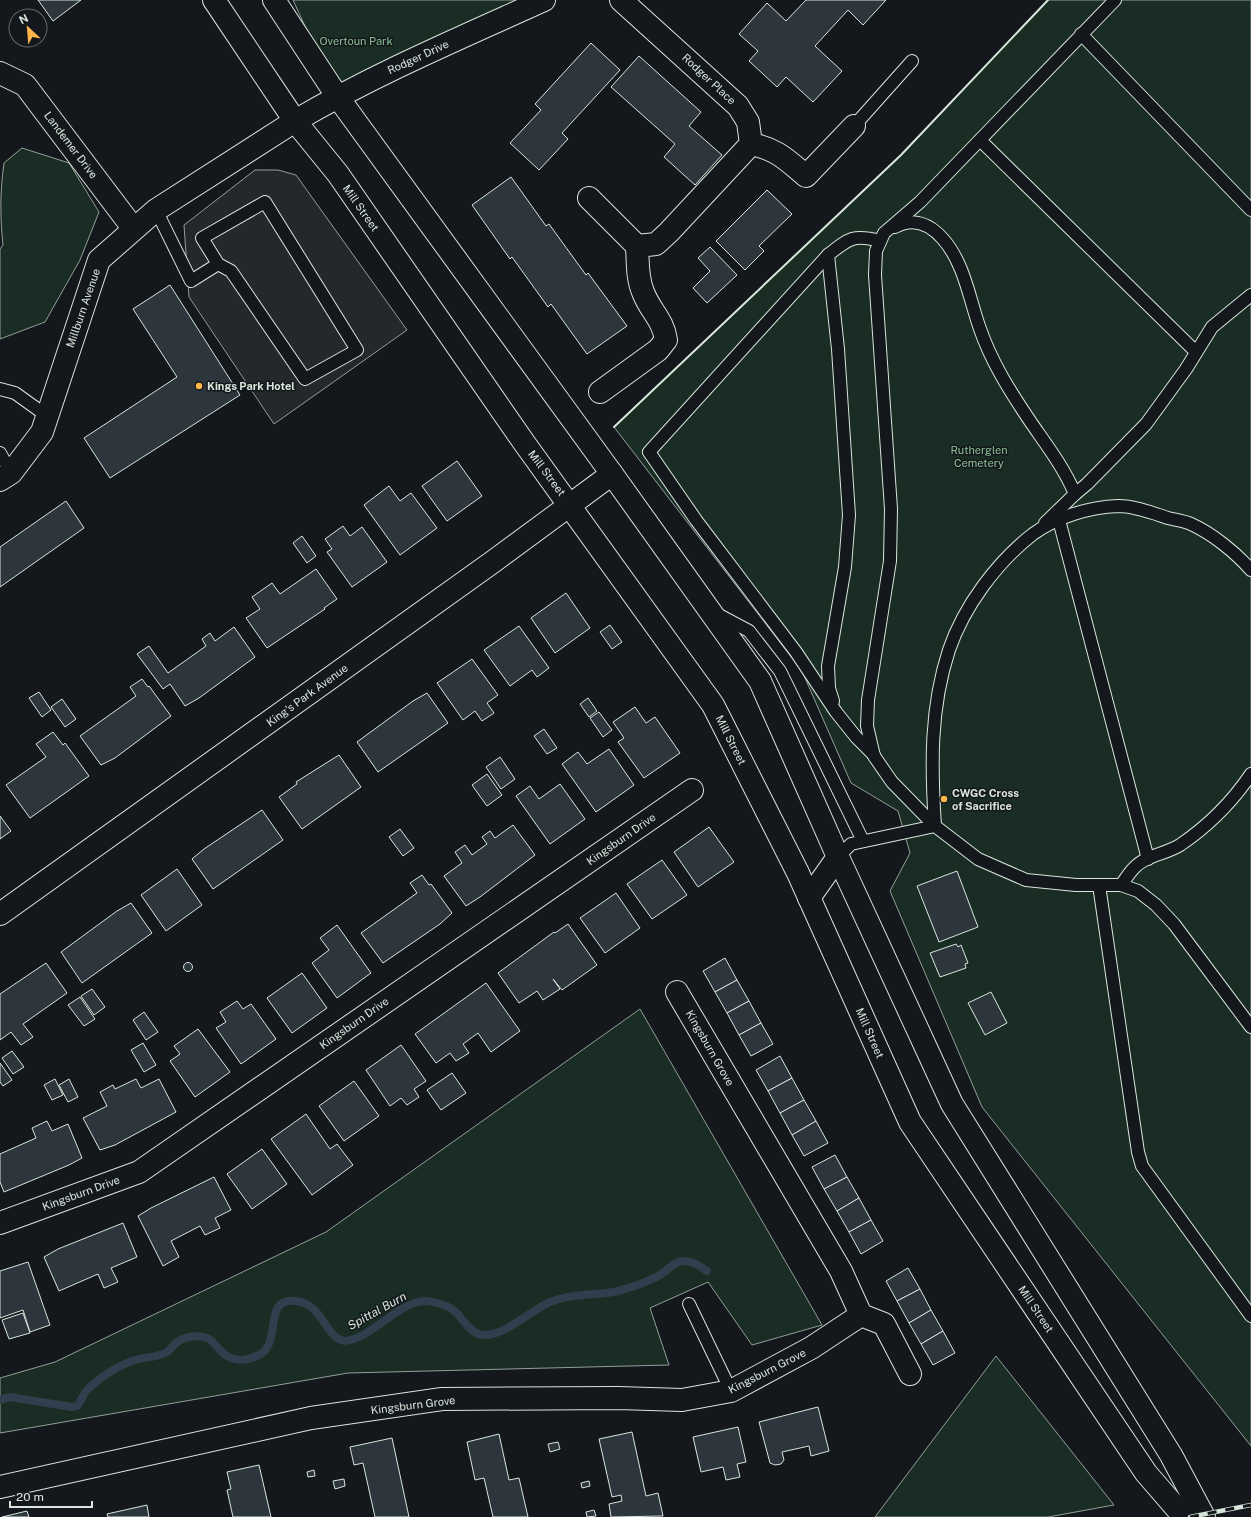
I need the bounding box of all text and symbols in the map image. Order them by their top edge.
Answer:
north arrow [8,8,48,48]
text: N [17,12,30,26]
park label: Overtoun Park [319,35,393,47]
street label: Rodger Drive [385,38,451,76]
street label: Rodger Place [680,51,738,107]
street label: Landemer Drive [42,109,100,181]
street label: Mill Street [341,183,381,233]
street label: Millburn Avenue [64,267,102,349]
place label: Kings Park Hotel [207,380,295,392]
marker: Kings Park Hotel [194,381,204,391]
park label: Rutherglen Cemetery [950,444,1008,469]
street label: Mill Street [526,448,568,498]
street label: King's Park Avenue [264,661,350,729]
street label: Mill Street [713,713,749,767]
place label: CWGC Cross of Sacrifice [952,787,1019,812]
marker: CWGC Cross of Sacrifice [939,794,949,804]
street label: Kingsburn Drive [584,811,658,867]
street label: Kingsburn Drive [317,995,391,1051]
street label: Mill Street [854,1006,886,1060]
street label: Kingsburn Grove [683,1008,737,1088]
street label: Kingsburn Drive [41,1173,121,1213]
street label: Mill Street [1016,1283,1056,1335]
water label: Spittal Burn [345,1289,409,1333]
street label: Kingsburn Grove [726,1346,808,1396]
street label: Kingsburn Grove [370,1394,456,1416]
scale bar [10,1483,92,1509]
text: 20 m [16,1490,44,1504]

